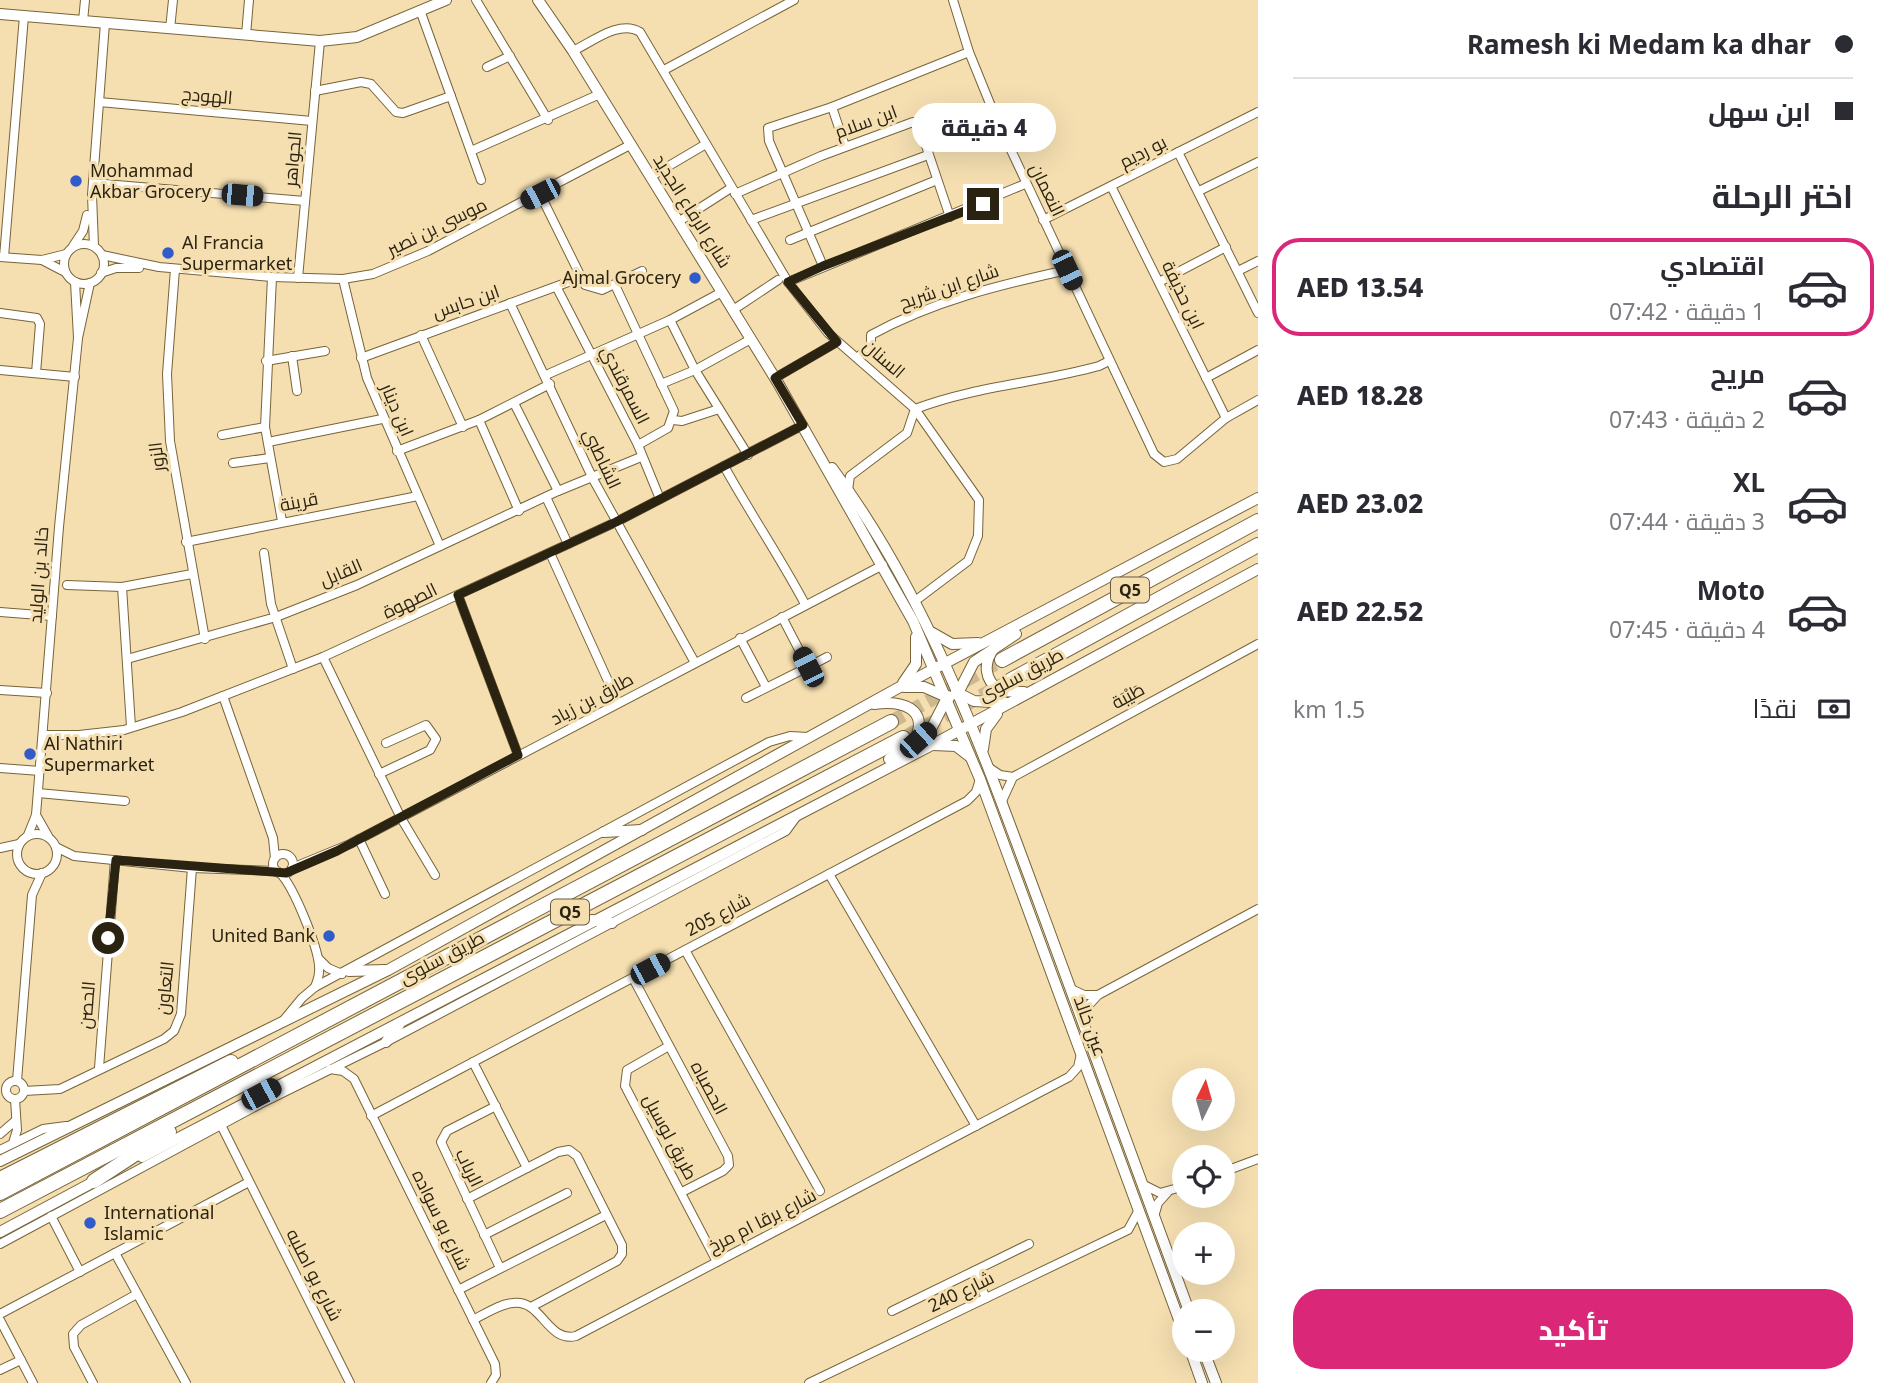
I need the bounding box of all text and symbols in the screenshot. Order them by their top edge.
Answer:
text: Ramesh ki Medam ka dhar [1467,26,1811,62]
street label: الهودج [180,81,234,110]
text: ابن سهل [1708,93,1811,129]
street label: ابن سلام [831,99,901,144]
callout: 4 دقيقة [911,102,1055,152]
text: 4 دقيقة [941,111,1027,143]
street label: بو رديم [1115,129,1171,174]
street label: الجواهر [278,130,306,189]
street label: شارع الرفاع الجديد [647,149,738,273]
place label: Mohammad Akbar Grocery [90,158,212,203]
street label: النعمان [1025,159,1071,220]
marker: Mohammad Akbar Grocery [68,173,84,189]
text: اختر الرحلة [1712,174,1853,217]
car [517,175,564,213]
car [221,183,264,207]
route end [967,188,999,220]
street label: موسى بن نصير [382,192,491,261]
place label: Al Francia Supermarket [182,230,293,275]
marker: Al Francia Supermarket [160,245,176,261]
car [1049,247,1086,293]
text: اقتصادي [1660,247,1765,283]
street label: ابن حذيفة [1157,256,1211,333]
icon: car [1786,256,1849,319]
street label: شارع ابن شريح [896,258,1002,315]
place label: Ajmal Grocery [562,265,682,289]
text: AED 13.54 [1297,269,1423,305]
marker: Ajmal Grocery [687,270,703,286]
street label: ابن حابس [429,278,502,324]
text: 1 دقيقة · 07:42 [1609,295,1765,327]
street label: السنان [859,333,911,383]
street label: السمرقندي [593,341,656,429]
text: مريح [1710,355,1765,391]
icon: car [1786,364,1849,427]
text: AED 18.28 [1297,377,1423,413]
street label: ابن دينار [376,378,420,440]
text: 2 دقيقة · 07:43 [1609,403,1765,435]
street label: الشاطبي [576,425,627,494]
street label: الزور [142,441,170,474]
text: XL [1733,464,1765,500]
icon: car [1786,472,1849,535]
text: AED 23.02 [1297,485,1423,521]
street label: قرينة [278,486,320,516]
text: 3 دقيقة · 07:44 [1609,505,1765,537]
street label: خالد بن الوليد [23,526,53,624]
street label: القابل [316,552,366,592]
text: Moto [1697,572,1765,608]
street label: الصهوة [378,577,441,624]
road number: Q5 [1111,578,1149,603]
icon: car [1786,580,1849,643]
text: AED 22.52 [1297,593,1423,629]
text: 4 دقيقة · 07:45 [1609,613,1765,645]
street label: طريق سلوى [974,642,1068,707]
car [790,644,827,690]
street label: طارق بن زياد [546,666,638,731]
street label: طَيْبَة [1107,676,1148,714]
text: نقدًا [1753,690,1797,726]
icon: cash [1815,690,1853,728]
text: 1.5 km [1293,693,1365,725]
car [896,718,941,762]
place label: Al Nathiri Supermarket [44,731,155,776]
marker: Al Nathiri Supermarket [22,746,38,762]
street label: شارع 205 [681,887,755,942]
road number: Q5 [551,900,589,924]
route start [92,922,124,954]
place label: United Bank [211,923,315,947]
street label: طريق سلوى [395,925,489,990]
marker: United Bank [321,928,337,944]
car [627,950,674,988]
street label: التعاون [149,960,179,1016]
street label: الحصن [72,980,100,1030]
street label: عين خالد [1069,992,1113,1059]
street label: الحصباه [686,1057,734,1118]
north arrow [1172,1068,1236,1130]
map controls [1172,1068,1235,1362]
car [238,1075,285,1113]
street label: طريق لوسيل [637,1089,704,1184]
street label: الرباب [450,1145,489,1191]
button: locate [1172,1145,1235,1208]
street label: شارع بو سواده [406,1165,477,1274]
street label: شارع برقا ام مرخ [703,1182,820,1259]
place label: International Islamic [104,1200,214,1245]
marker: International Islamic [82,1215,98,1231]
button: + [1172,1222,1235,1285]
street label: شارع بو اصلبه [281,1224,348,1325]
street label: شارع 240 [924,1265,998,1318]
button: تأكيد [1293,1289,1853,1369]
button: − [1172,1299,1235,1362]

